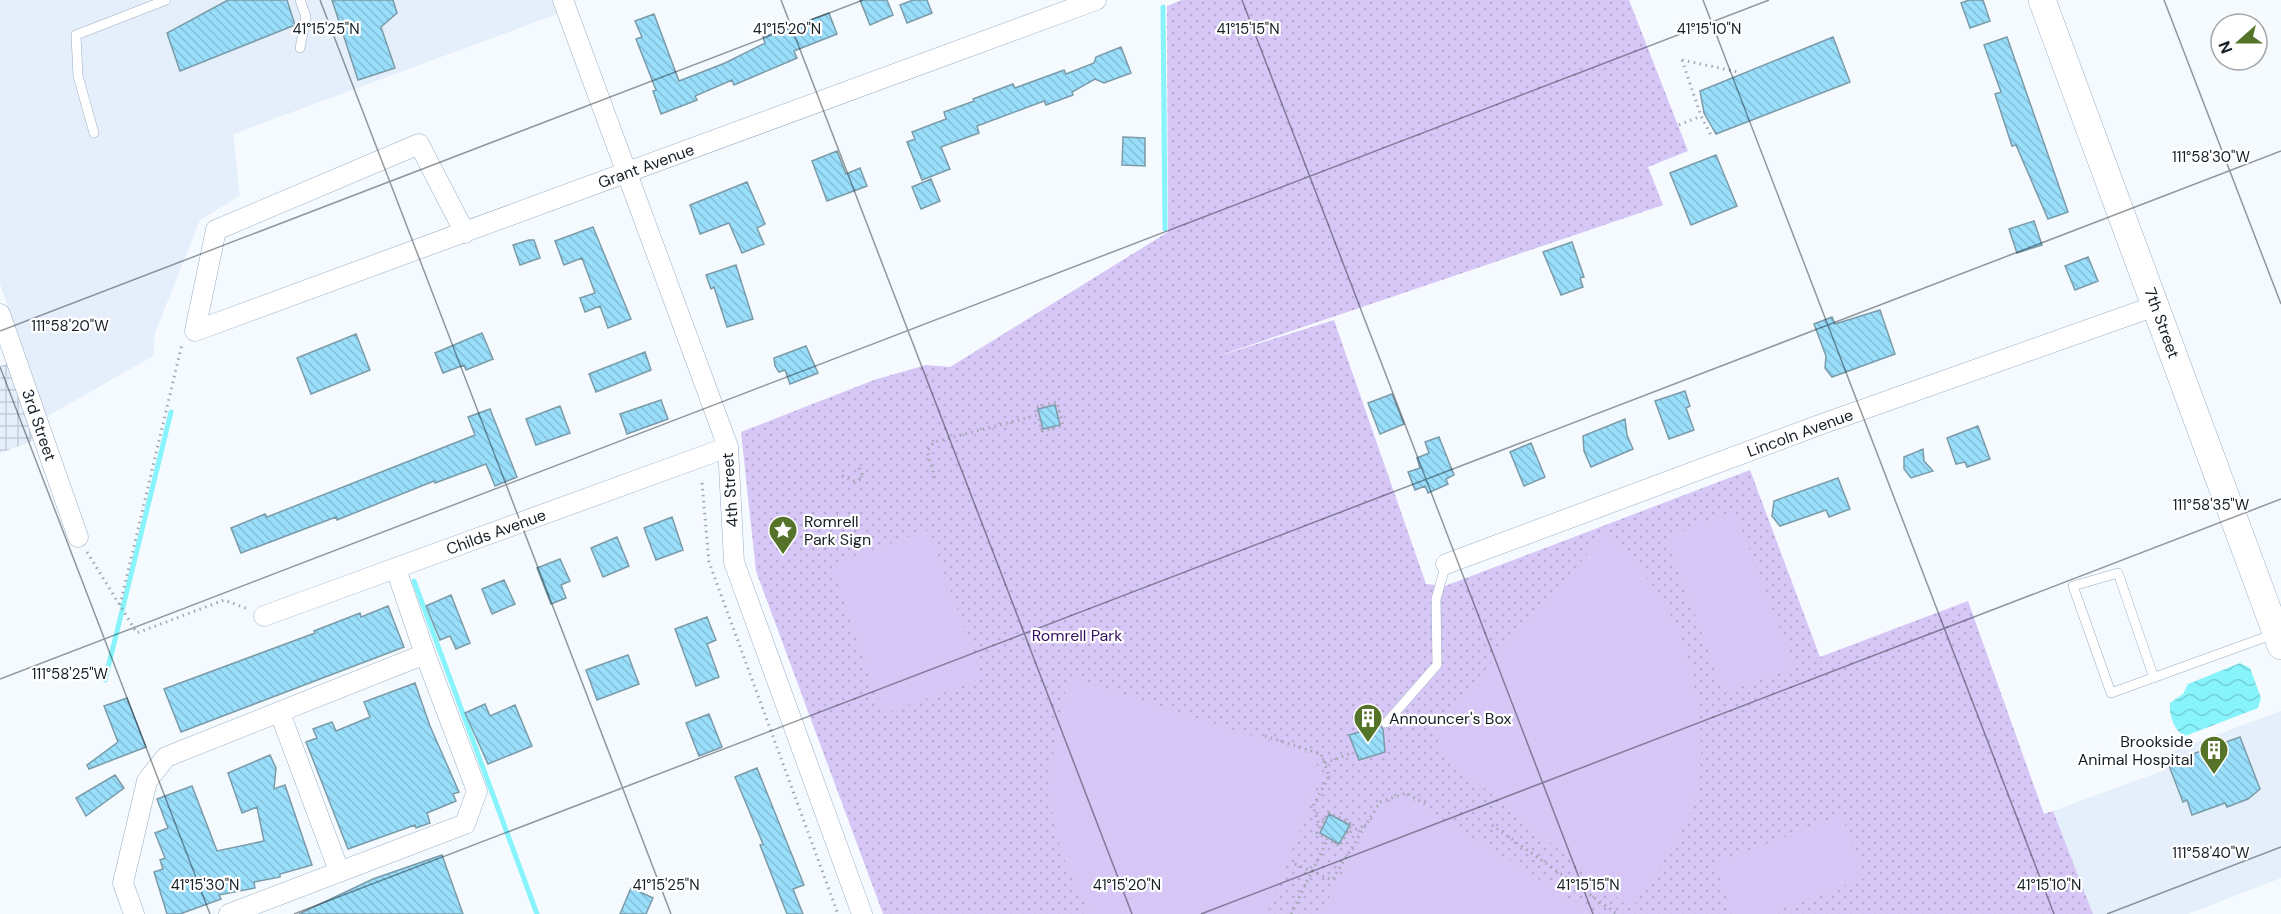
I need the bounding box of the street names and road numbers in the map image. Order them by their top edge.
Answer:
street label: Grant Avenue [595,139,697,193]
street label: 7th Street [2140,285,2184,361]
street label: 3rd Street [17,386,61,464]
street label: Lincoln Avenue [1744,404,1856,462]
street label: 4th Street [717,452,743,528]
street label: Childs Avenue [443,504,549,560]

